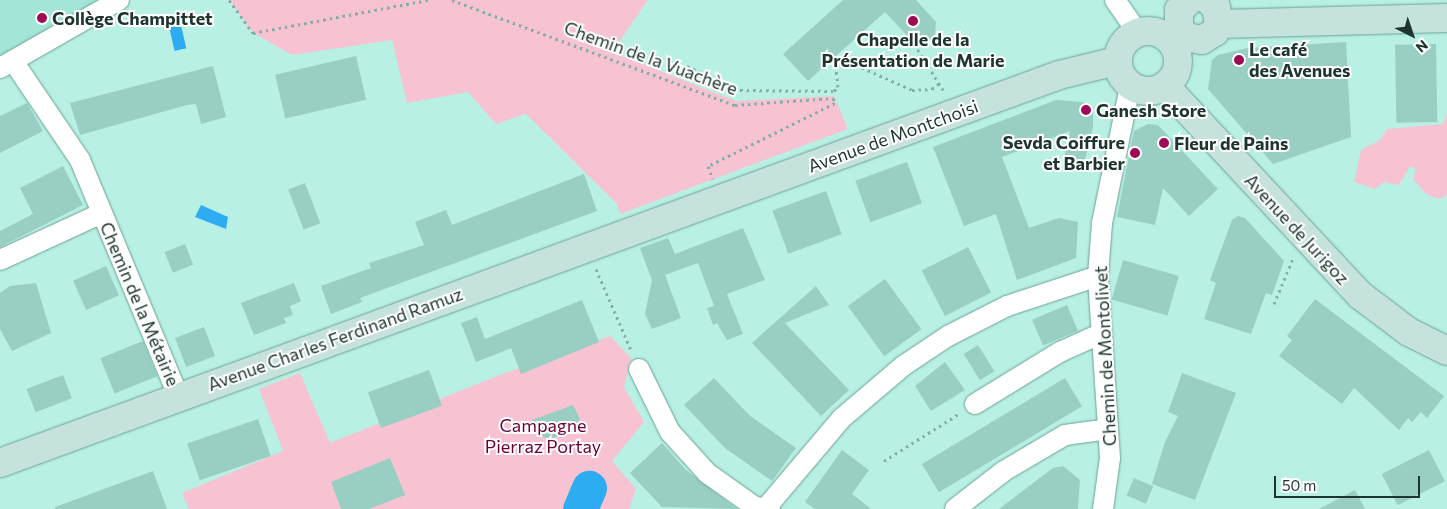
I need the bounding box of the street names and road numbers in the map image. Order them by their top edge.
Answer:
street label: Chemin de la Vuachère [561,17,741,99]
street label: Avenue de Montchoisi [805,95,981,177]
street label: Avenue de Jurigoz [1240,169,1354,289]
street label: Chemin de la Métairie [96,219,184,389]
street label: Chemin de Montolivet [1089,265,1121,447]
street label: Avenue Charles Ferdinand Ramuz [205,283,465,395]

